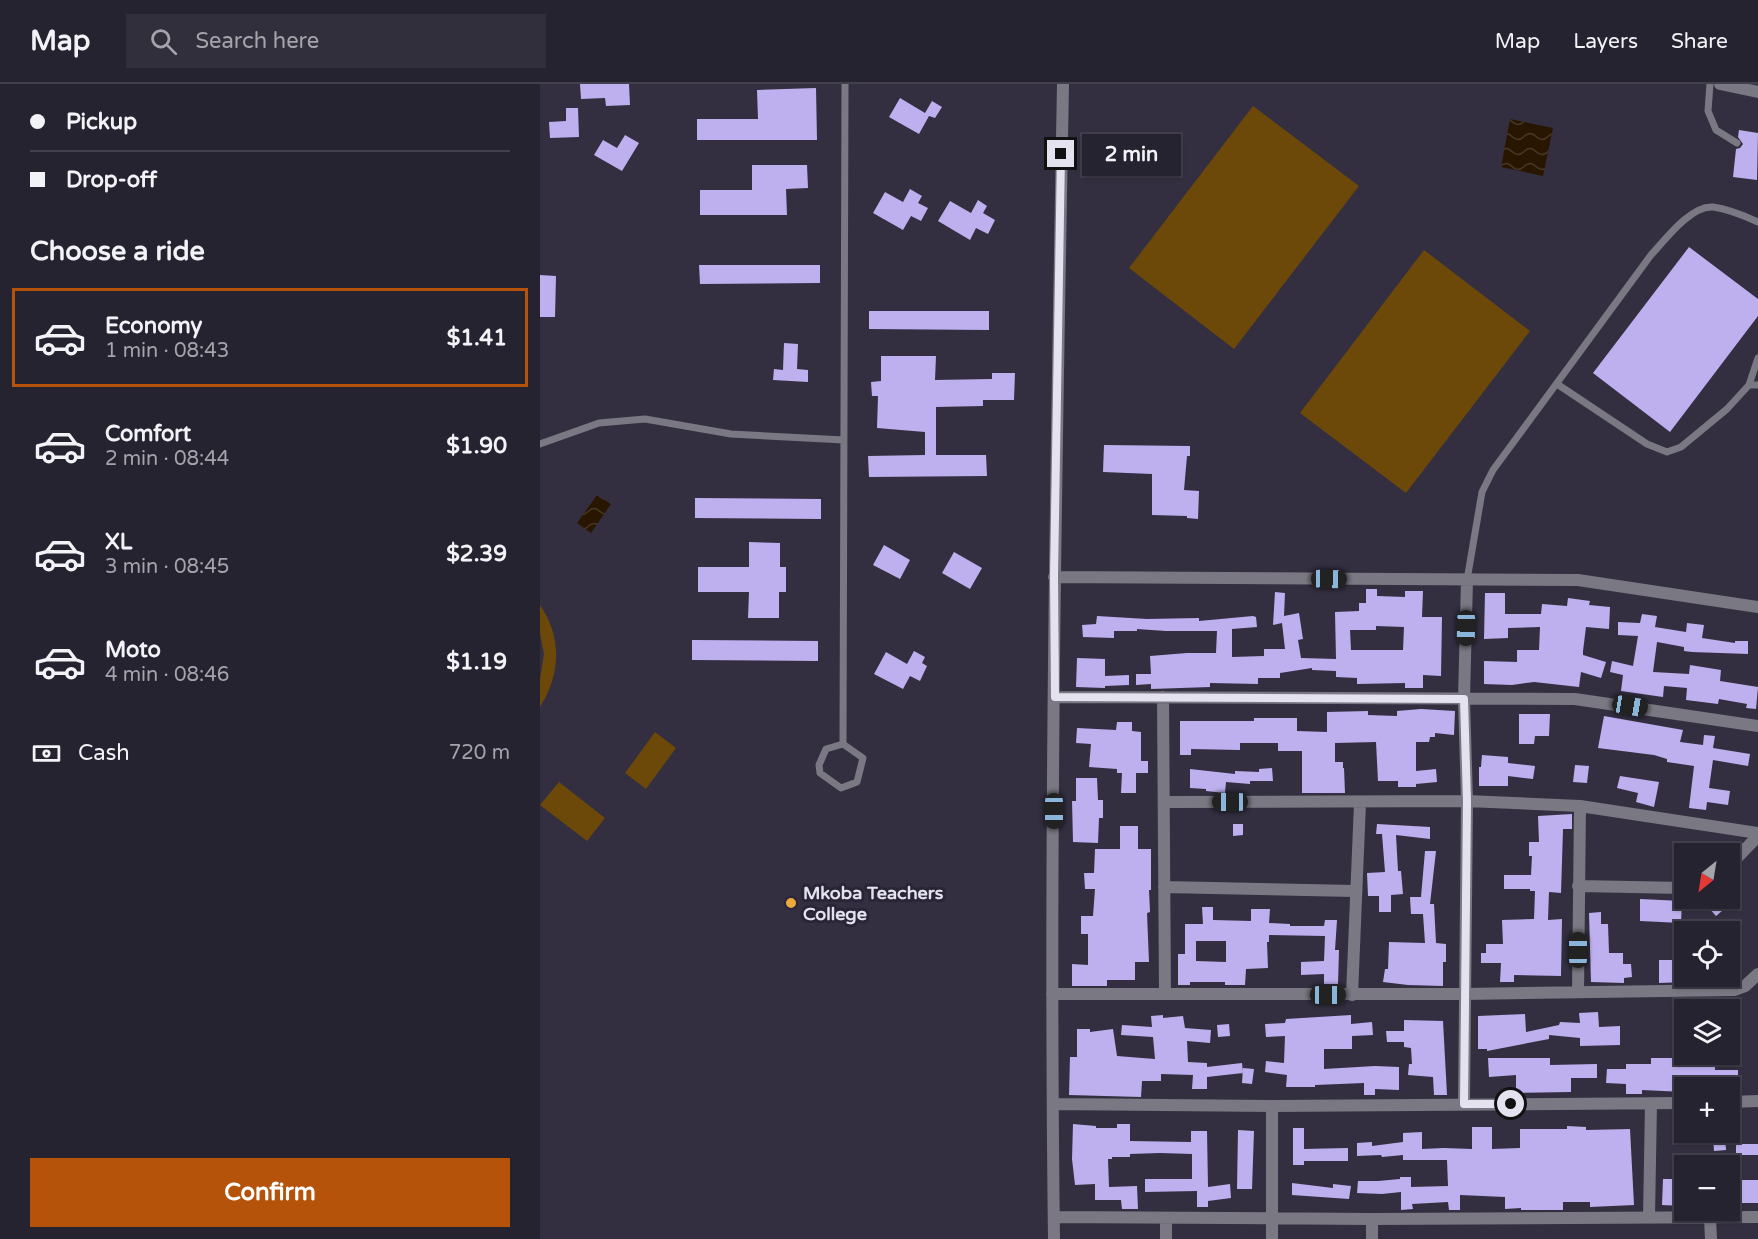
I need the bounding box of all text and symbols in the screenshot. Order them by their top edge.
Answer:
search box [126,14,546,68]
text: Map [30,24,90,58]
icon: search [147,25,180,58]
text: Search here [195,28,319,54]
text: Map [1495,29,1540,54]
text: Layers [1573,29,1638,54]
text: Share [1671,29,1728,54]
text: Pickup [66,109,137,135]
callout: 2 min [1082,133,1181,175]
route end [1047,140,1074,167]
text: 2 min [1105,143,1158,167]
text: Drop-off [66,167,157,193]
text: Choose a ride [30,235,205,268]
icon: car [33,311,87,365]
text: Economy [105,313,202,339]
text: $1.41 [447,325,507,351]
text: 1 min · 08:43 [105,339,229,363]
icon: car [33,419,87,473]
text: Comfort [105,421,191,447]
text: $1.90 [446,433,507,459]
text: 2 min · 08:44 [105,447,229,471]
icon: car [33,527,87,581]
text: XL [105,529,132,555]
text: $2.39 [446,541,507,567]
text: 3 min · 08:45 [105,555,229,579]
car [1311,570,1347,588]
car [1457,610,1475,646]
icon: car [33,635,87,689]
text: Moto [105,637,161,663]
text: $1.19 [446,649,507,675]
text: 4 min · 08:46 [105,663,229,687]
car [1611,694,1649,718]
icon: cash [30,737,63,770]
text: Cash [78,740,130,766]
text: 720 m [449,741,510,765]
car [1045,793,1063,829]
car [1212,793,1248,811]
north arrow [1674,843,1740,909]
map controls [1674,843,1740,1221]
place label: Mkoba Teachers College [803,882,944,925]
marker: Mkoba Teachers College [784,896,798,910]
button: locate [1674,921,1740,987]
car [1569,932,1587,968]
car [1310,986,1346,1004]
button: layers [1674,999,1740,1065]
button: + [1674,1077,1740,1143]
route start [1497,1090,1524,1117]
button: − [1674,1155,1740,1221]
button: Confirm [30,1158,510,1227]

